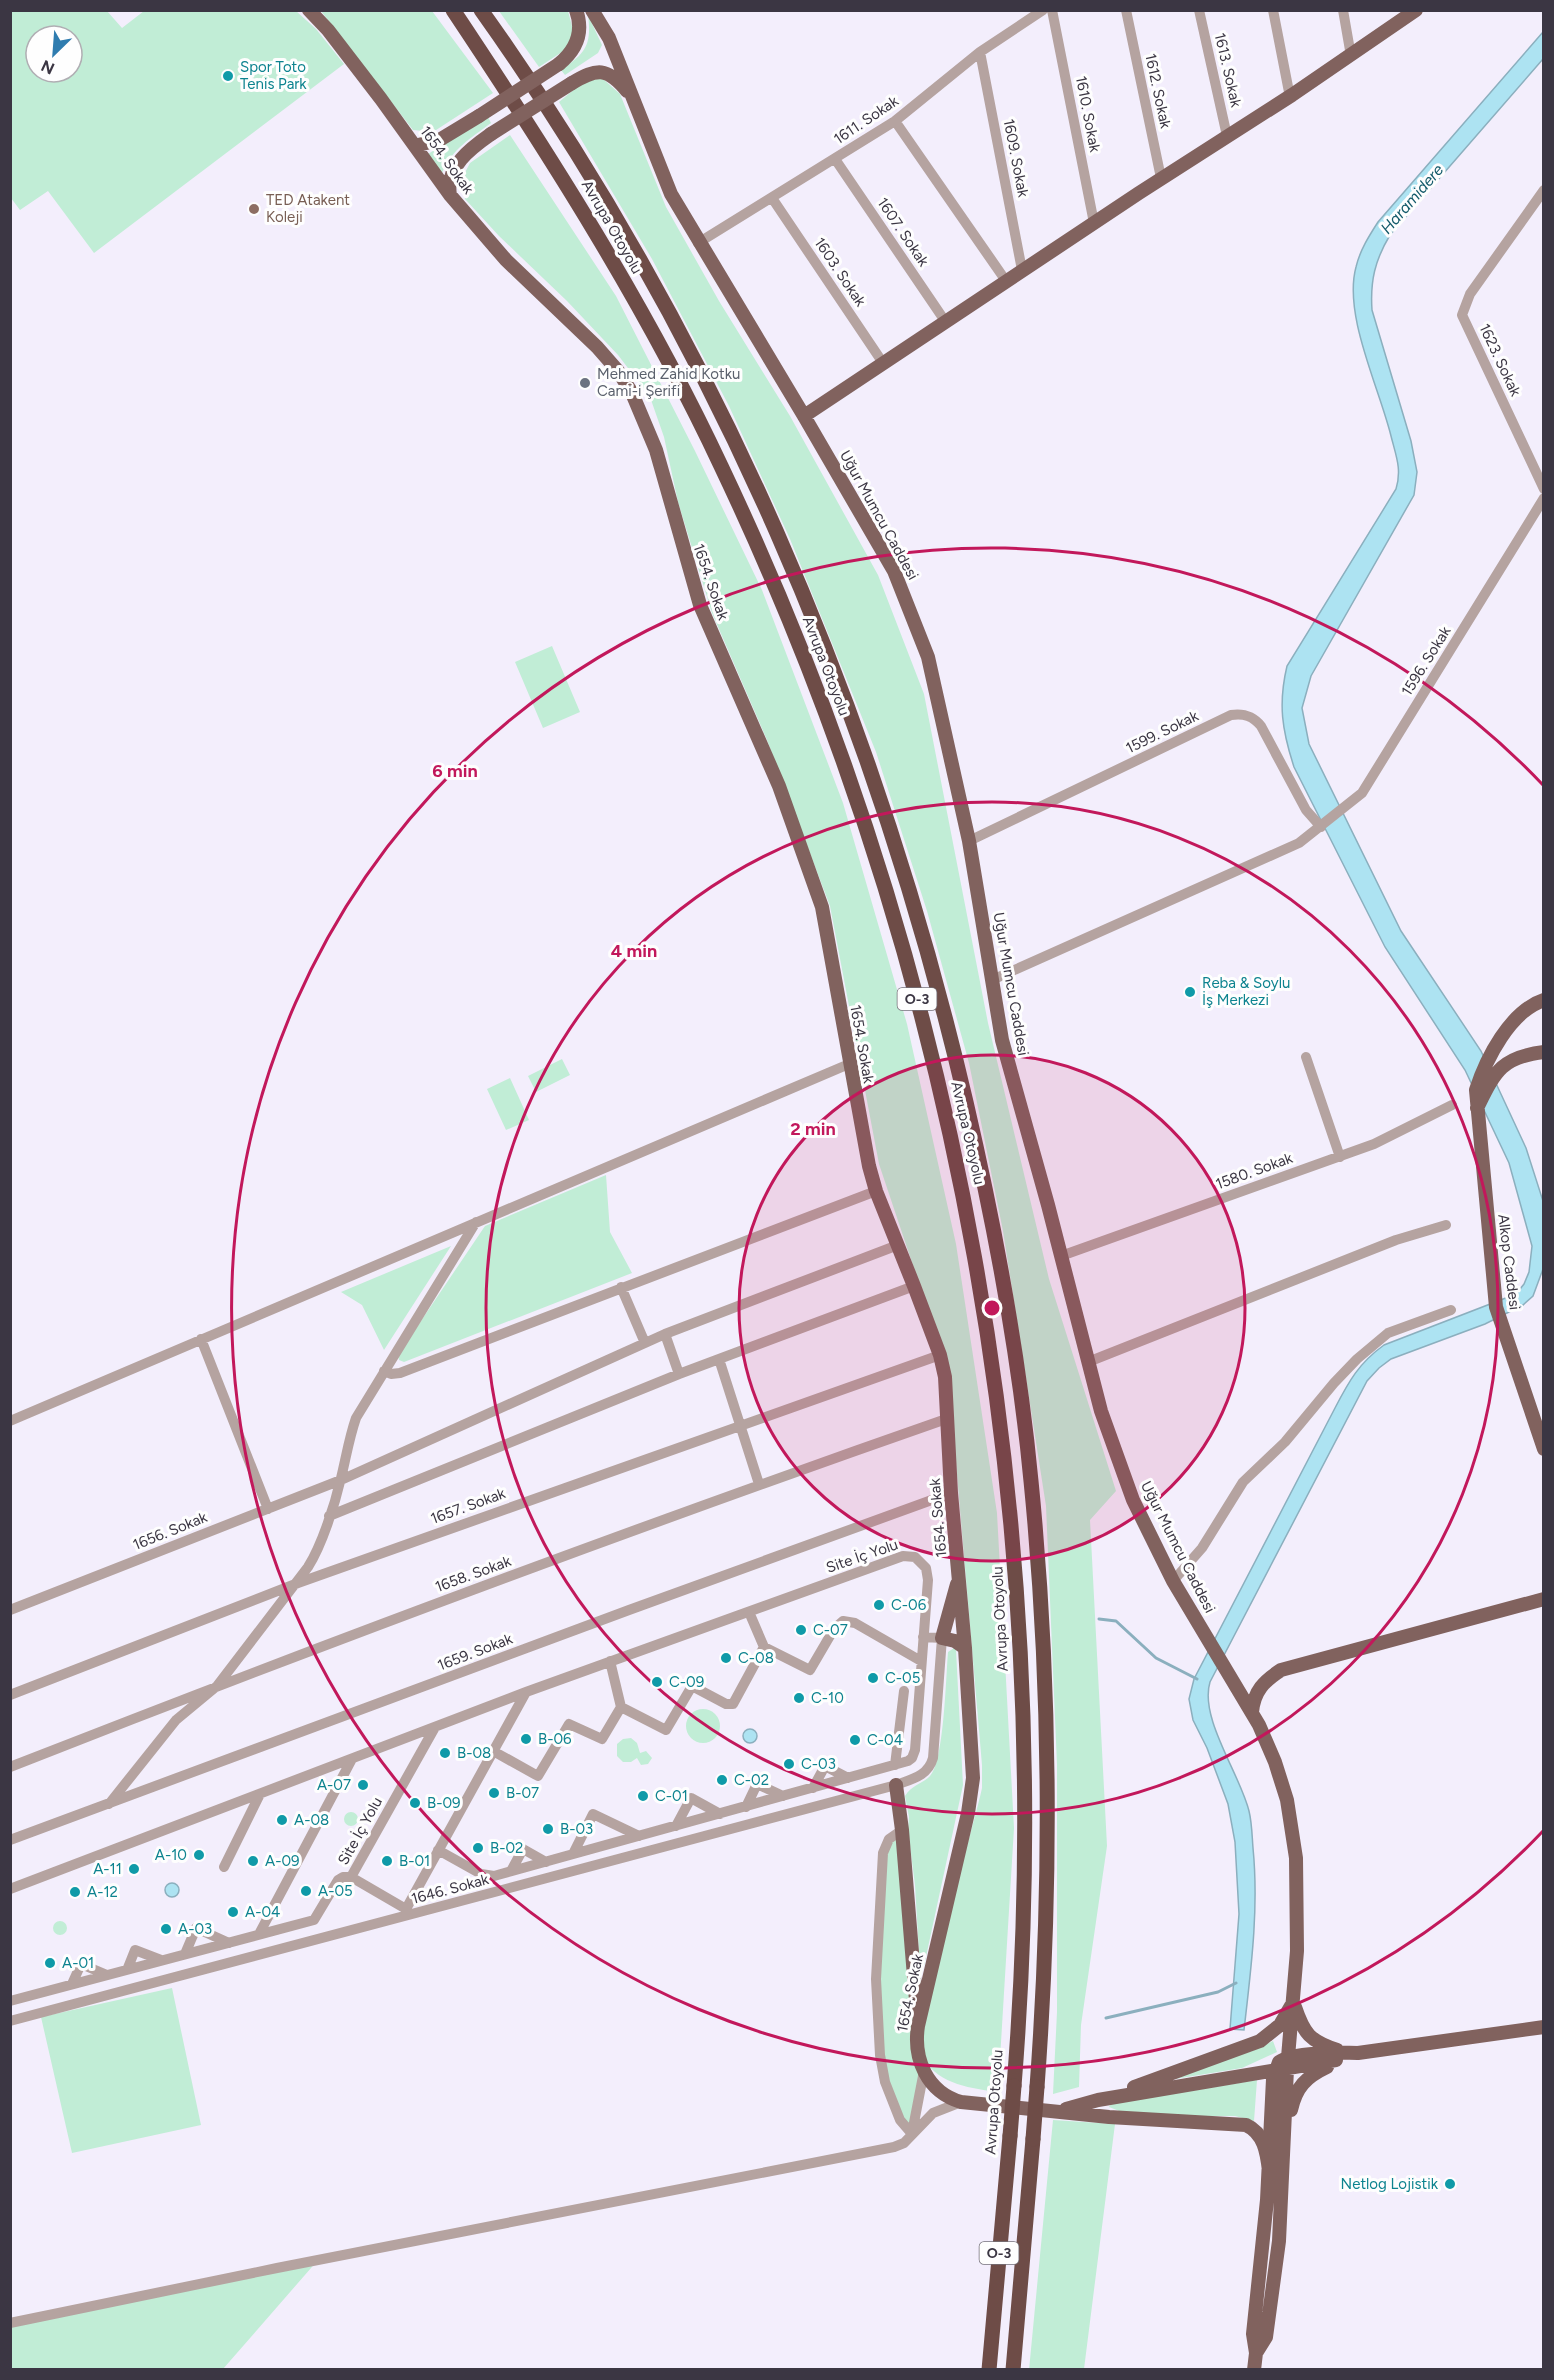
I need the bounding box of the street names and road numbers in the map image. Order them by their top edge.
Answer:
street label: 1613. Sokak [1211,31,1245,110]
street label: 1612. Sokak [1141,52,1175,131]
street label: 1610. Sokak [1072,74,1104,154]
street label: 1611. Sokak [830,91,902,148]
street label: 1609. Sokak [1000,117,1033,199]
street label: 1654. Sokak [416,123,478,198]
street label: Avrupa Otoyolu [578,177,646,277]
street label: 1607. Sokak [873,194,933,270]
street label: 1603. Sokak [810,234,870,310]
street label: 1623. Sokak [1475,321,1525,400]
street label: Uğur Mumcu Caddesi [836,447,922,583]
street label: 1654. Sokak [690,542,733,623]
street label: Avrupa Otoyolu [799,614,853,718]
street label: 1596. Sokak [1398,622,1455,699]
street label: 1599. Sokak [1123,706,1202,757]
street label: Uğur Mumcu Caddesi [990,911,1032,1057]
road number: O-3 [898,988,936,1010]
street label: 1654. Sokak [846,1003,878,1085]
street label: Avrupa Otoyolu [947,1080,989,1186]
street label: 1580. Sokak [1213,1149,1296,1193]
street label: Alkop Caddesi [1494,1213,1524,1311]
street label: 1654. Sokak [926,1477,950,1558]
street label: Uğur Mumcu Caddesi [1137,1478,1219,1616]
street label: 1657. Sokak [428,1484,508,1528]
street label: 1656. Sokak [130,1508,210,1554]
street label: Site İç Yolu [824,1535,900,1577]
street label: 1658. Sokak [433,1552,514,1596]
street label: Avrupa Otoyolu [988,1566,1012,1672]
street label: 1659. Sokak [435,1629,516,1674]
street label: Site İç Yolu [334,1794,386,1868]
street label: 1646. Sokak [409,1870,491,1908]
street label: 1654. Sokak [893,1952,927,2034]
street label: Avrupa Otoyolu [981,2049,1007,2155]
road number: O-3 [980,2242,1018,2264]

